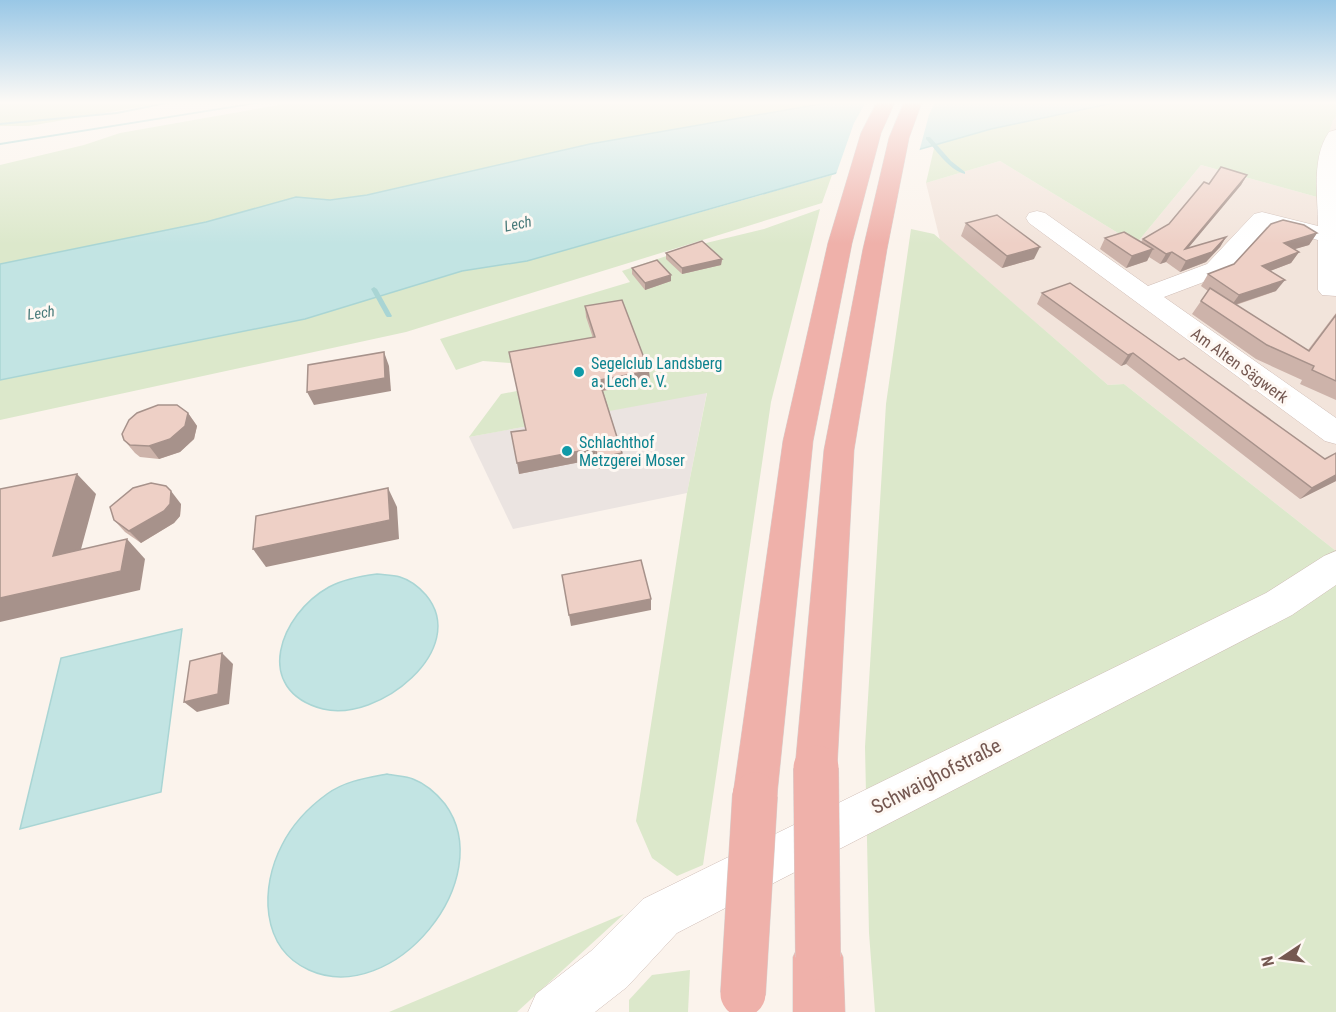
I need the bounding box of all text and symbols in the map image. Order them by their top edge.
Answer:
water label: Lech [503,212,533,236]
water label: Lech [26,302,56,324]
street label: Am Alten Sägwerk [1187,324,1293,407]
place label: Segelclub Landsberg a. Lech e. V. [591,354,722,391]
marker: Segelclub Landsberg a. Lech e. V. [572,365,586,379]
place label: Schlachthof Metzgerei Moser [579,433,685,470]
marker: Schlachthof Metzgerei Moser [560,444,574,458]
street label: Schwaighofstraße [867,733,1005,819]
north arrow [1252,928,1312,988]
text: N [1258,954,1278,968]

